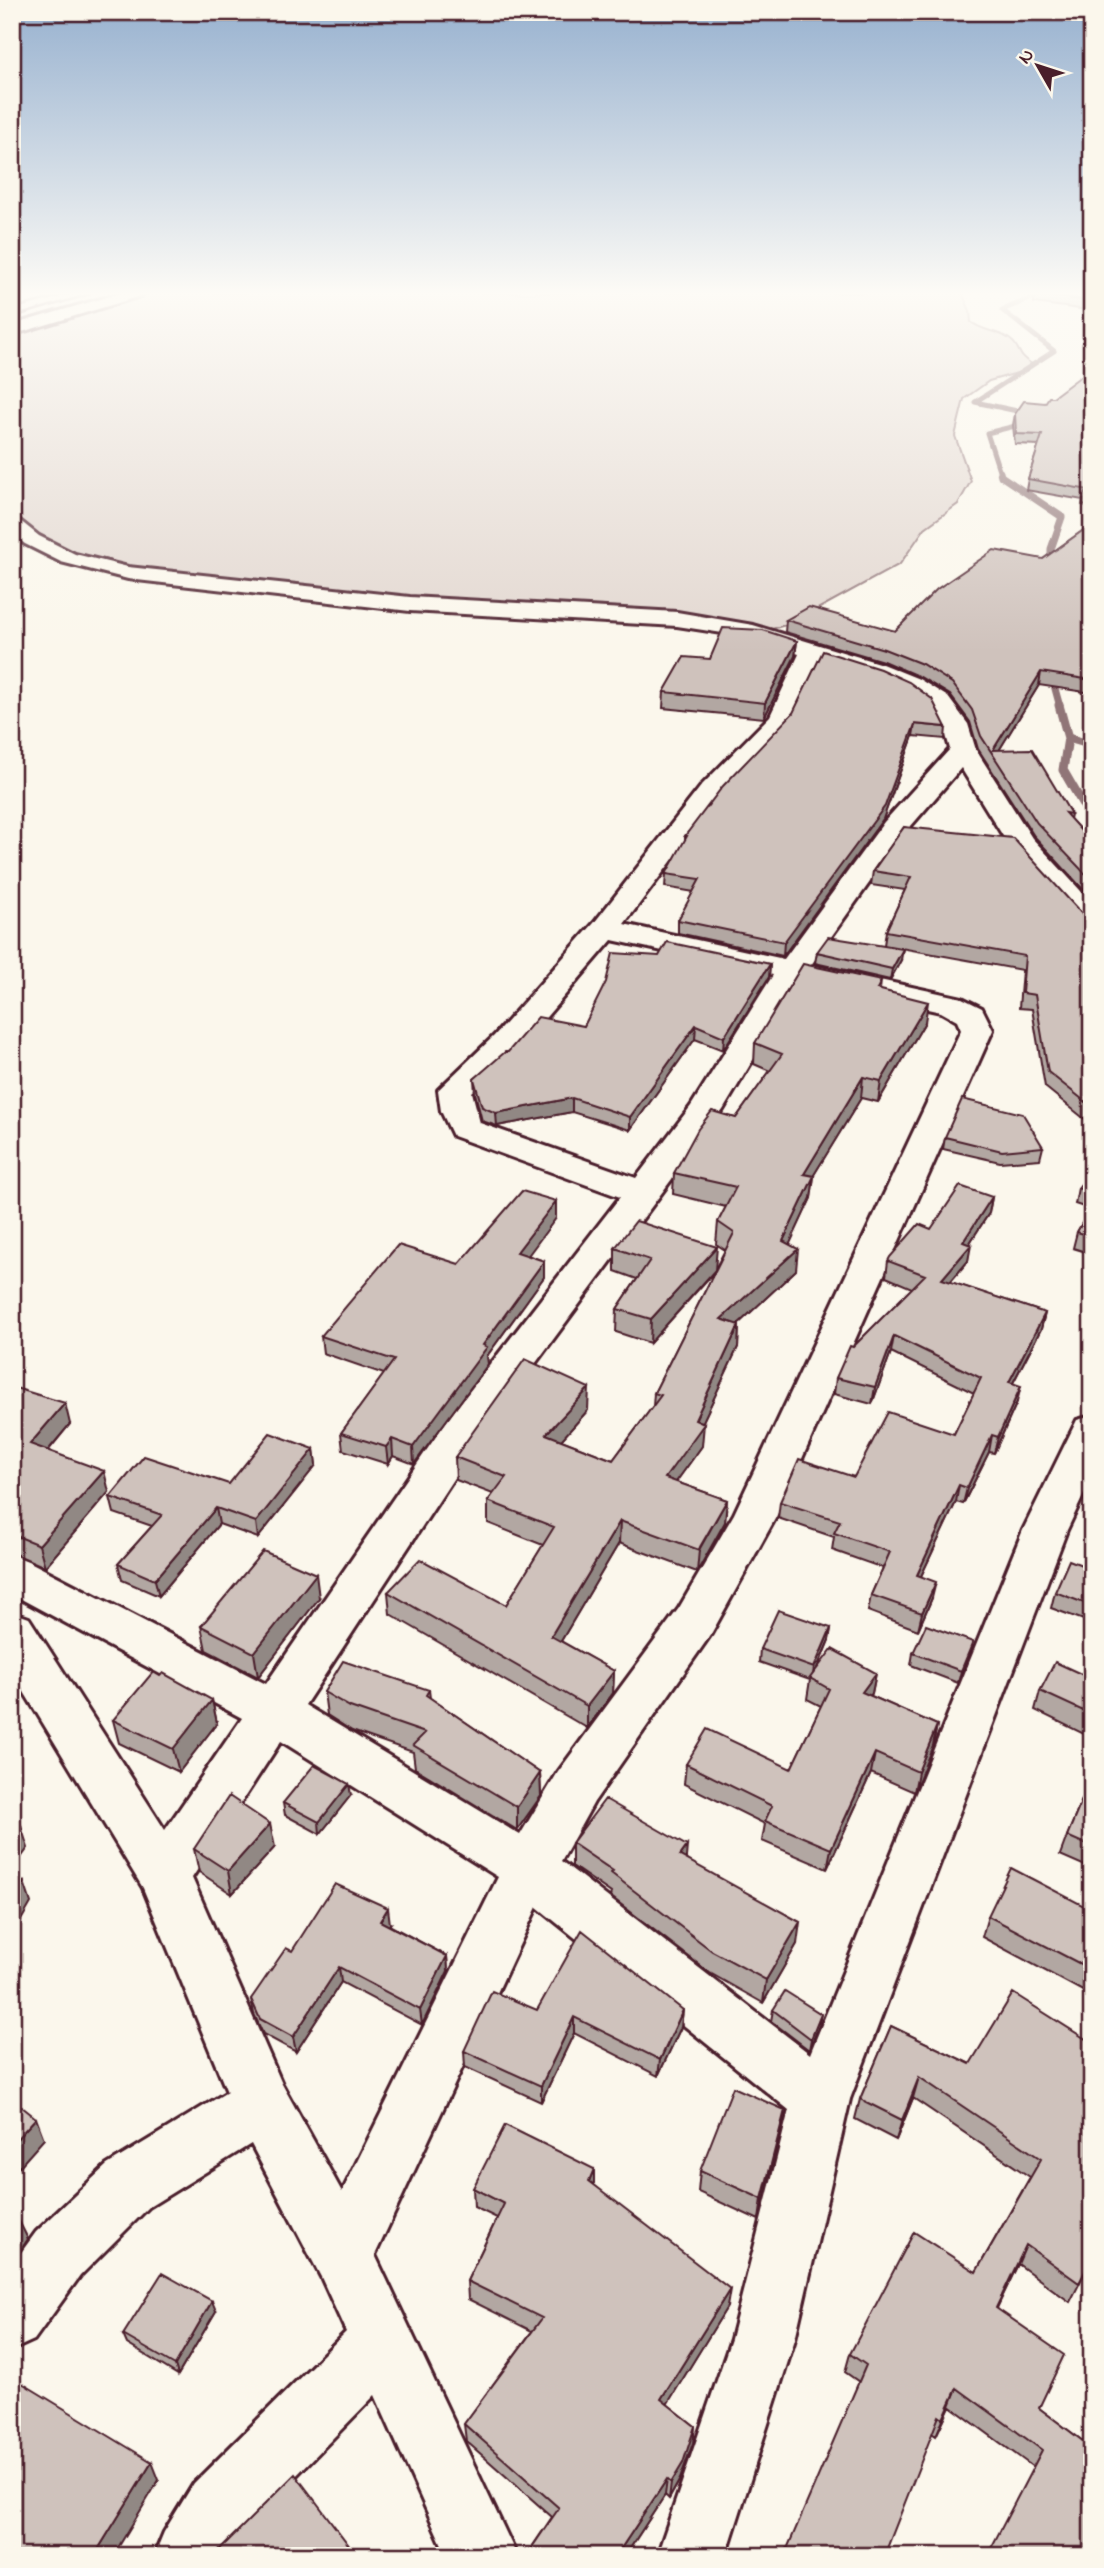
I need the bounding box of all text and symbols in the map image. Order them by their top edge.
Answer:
north arrow [1002,32,1072,102]
text: N [1012,43,1041,70]

